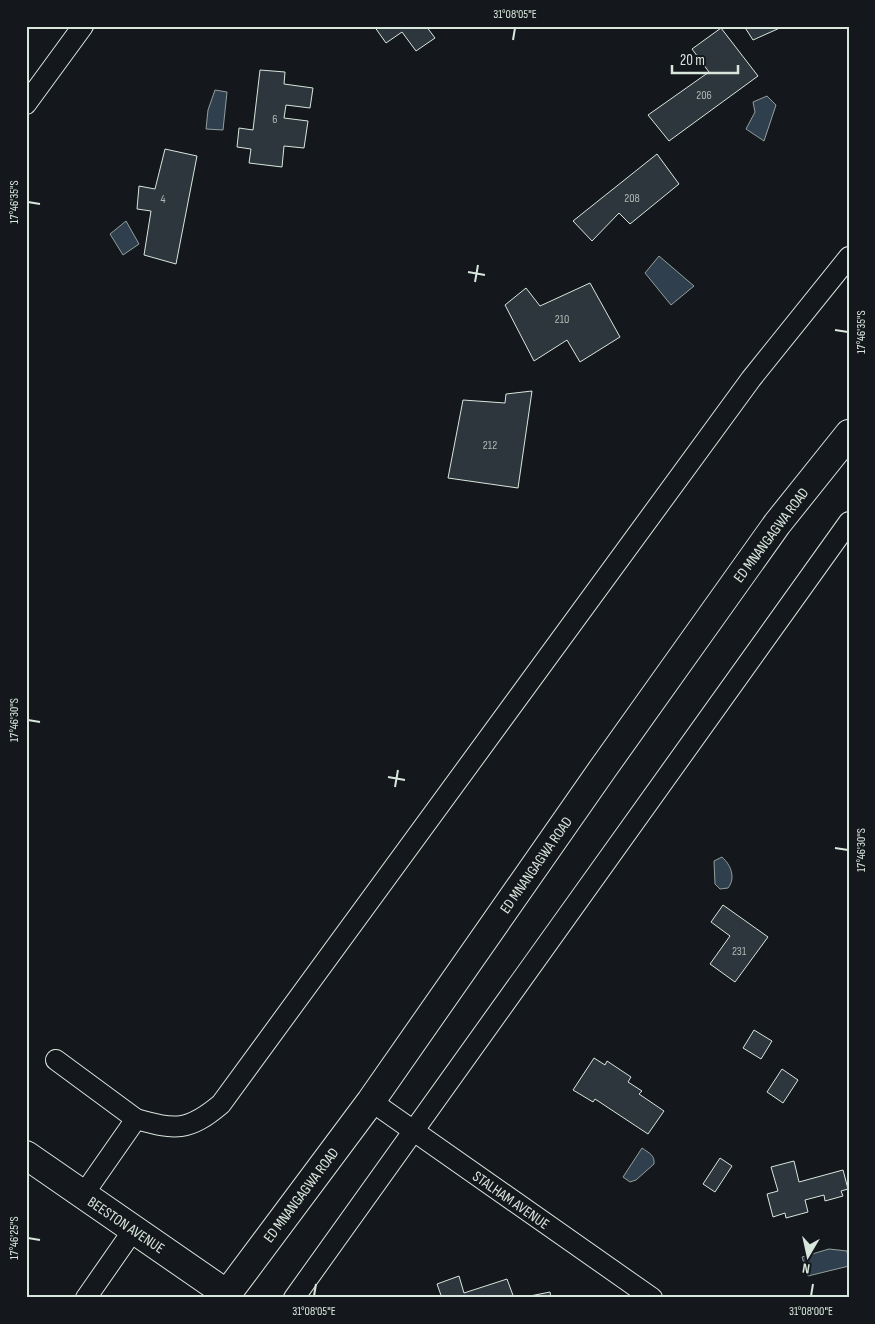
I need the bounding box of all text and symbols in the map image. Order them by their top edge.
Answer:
text: 31°08'05"E [493,7,537,22]
scale bar [672,42,739,74]
text: 20 m [680,51,705,70]
house number: 206 [696,88,712,103]
house number: 6 [272,112,278,127]
text: 17°46'35"S [7,180,22,224]
house number: 208 [624,191,640,206]
house number: 4 [160,192,166,207]
text: 17°46'35"S [854,310,869,354]
house number: 210 [555,312,569,327]
house number: 212 [483,438,497,453]
street label: ED MNANGAGWA ROAD [730,484,813,587]
text: 17°46'30"S [7,698,22,742]
street label: ED MNANGAGWA ROAD [496,813,577,917]
text: 17°46'30"S [854,828,869,872]
house number: 231 [732,944,747,959]
street label: ED MNANGAGWA ROAD [260,1144,343,1247]
street label: STALHAM AVENUE [469,1167,553,1234]
street label: BEESTON AVENUE [84,1193,168,1258]
text: 17°46'25"S [7,1216,22,1260]
north arrow [782,1232,832,1282]
text: N [801,1259,811,1277]
text: 31°08'05"E [292,1304,336,1319]
text: 31°08'00"E [789,1304,833,1319]

